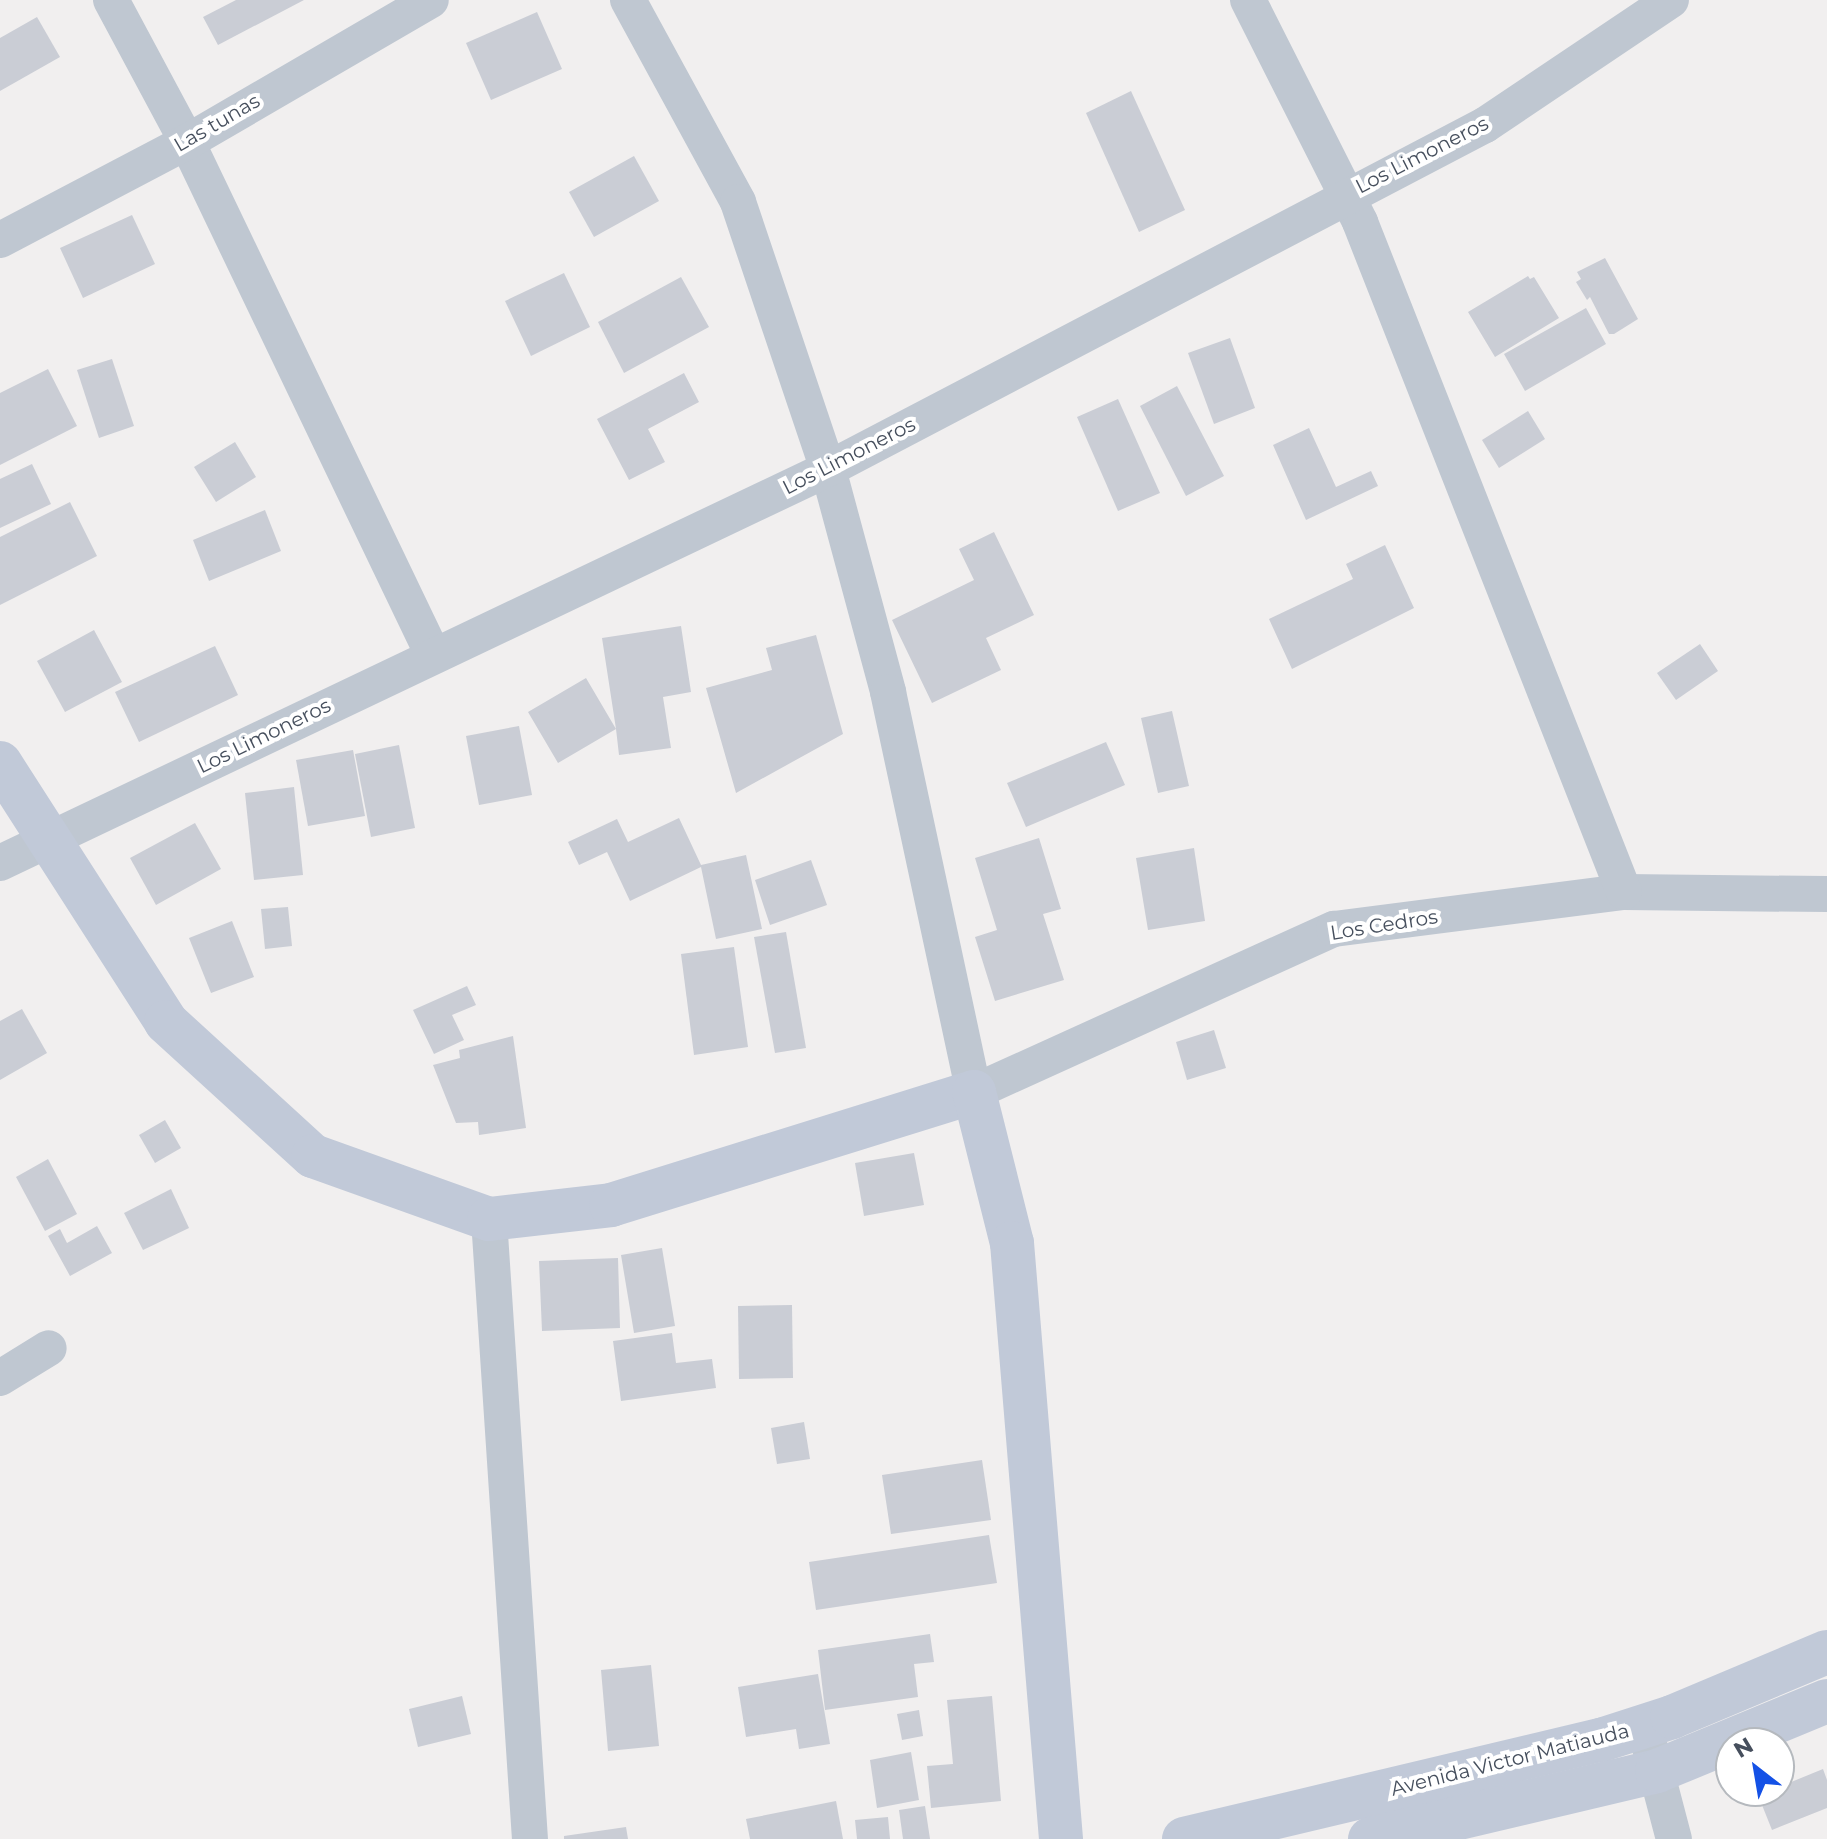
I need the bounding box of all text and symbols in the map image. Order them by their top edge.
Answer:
street label: Las tunas [170,89,264,157]
street label: Los Limoneros [1352,111,1492,199]
street label: Los Limoneros [779,412,919,500]
street label: Los Limoneros [193,693,335,779]
street label: Los Cedros [1328,905,1440,945]
street label: Avenida Victor Matiauda [1388,1719,1632,1801]
north arrow [1715,1727,1795,1807]
text: N [1729,1732,1758,1764]

